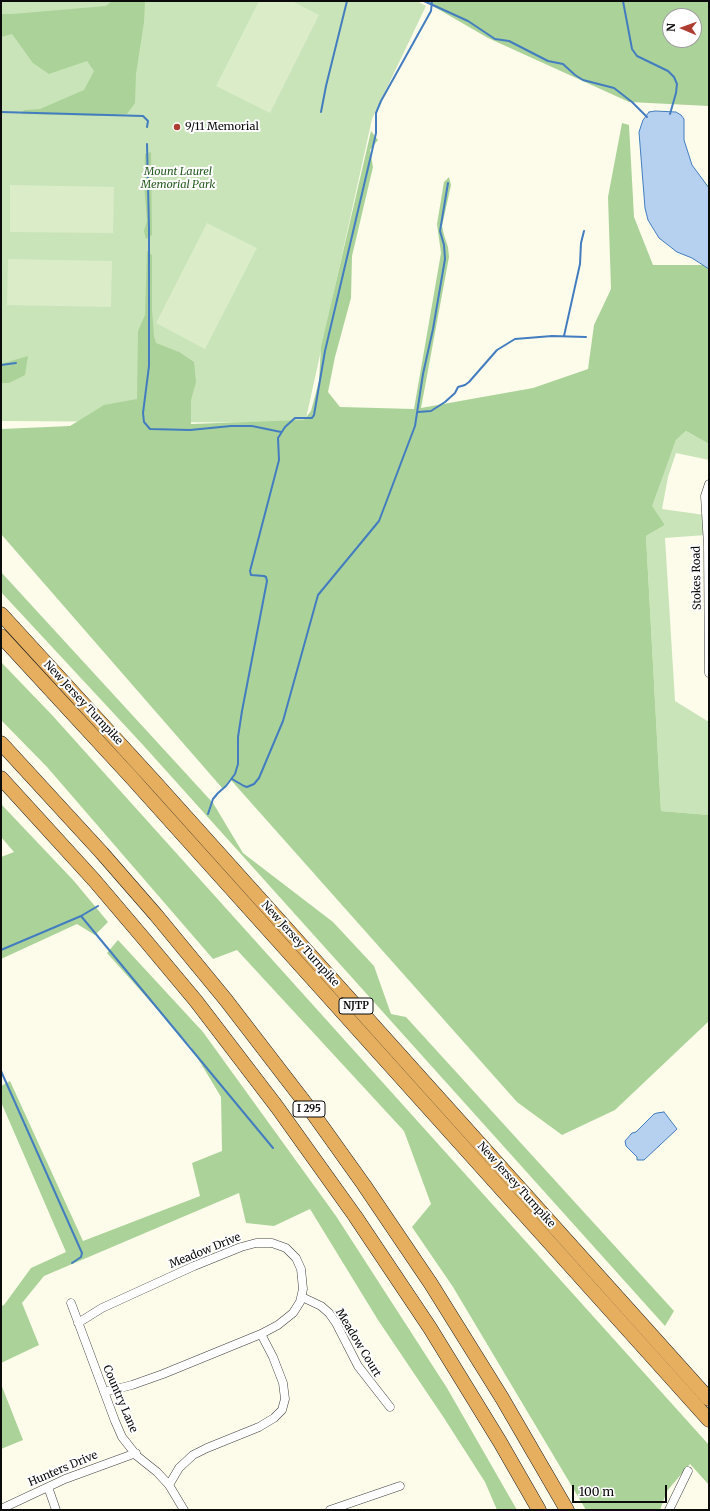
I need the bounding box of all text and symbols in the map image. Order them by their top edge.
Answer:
north arrow [662,8,702,48]
text: N [664,23,678,32]
place label: 9/11 Memorial [185,120,259,134]
marker: 9/11 Memorial [172,122,182,132]
park label: Mount Laurel Memorial Park [141,165,215,191]
street label: Stokes Road [690,546,704,610]
street label: New Jersey Turnpike [41,658,125,748]
street label: New Jersey Turnpike [258,899,342,989]
road number: NJTP [339,998,373,1014]
road number: I 295 [293,1101,325,1117]
street label: New Jersey Turnpike [474,1140,558,1230]
street label: Meadow Drive [167,1231,243,1271]
street label: Meadow Court [333,1307,383,1379]
street label: Country Lane [100,1363,140,1435]
street label: Hunters Drive [26,1449,100,1489]
scale bar [574,1477,669,1503]
text: 100 m [579,1484,614,1499]

